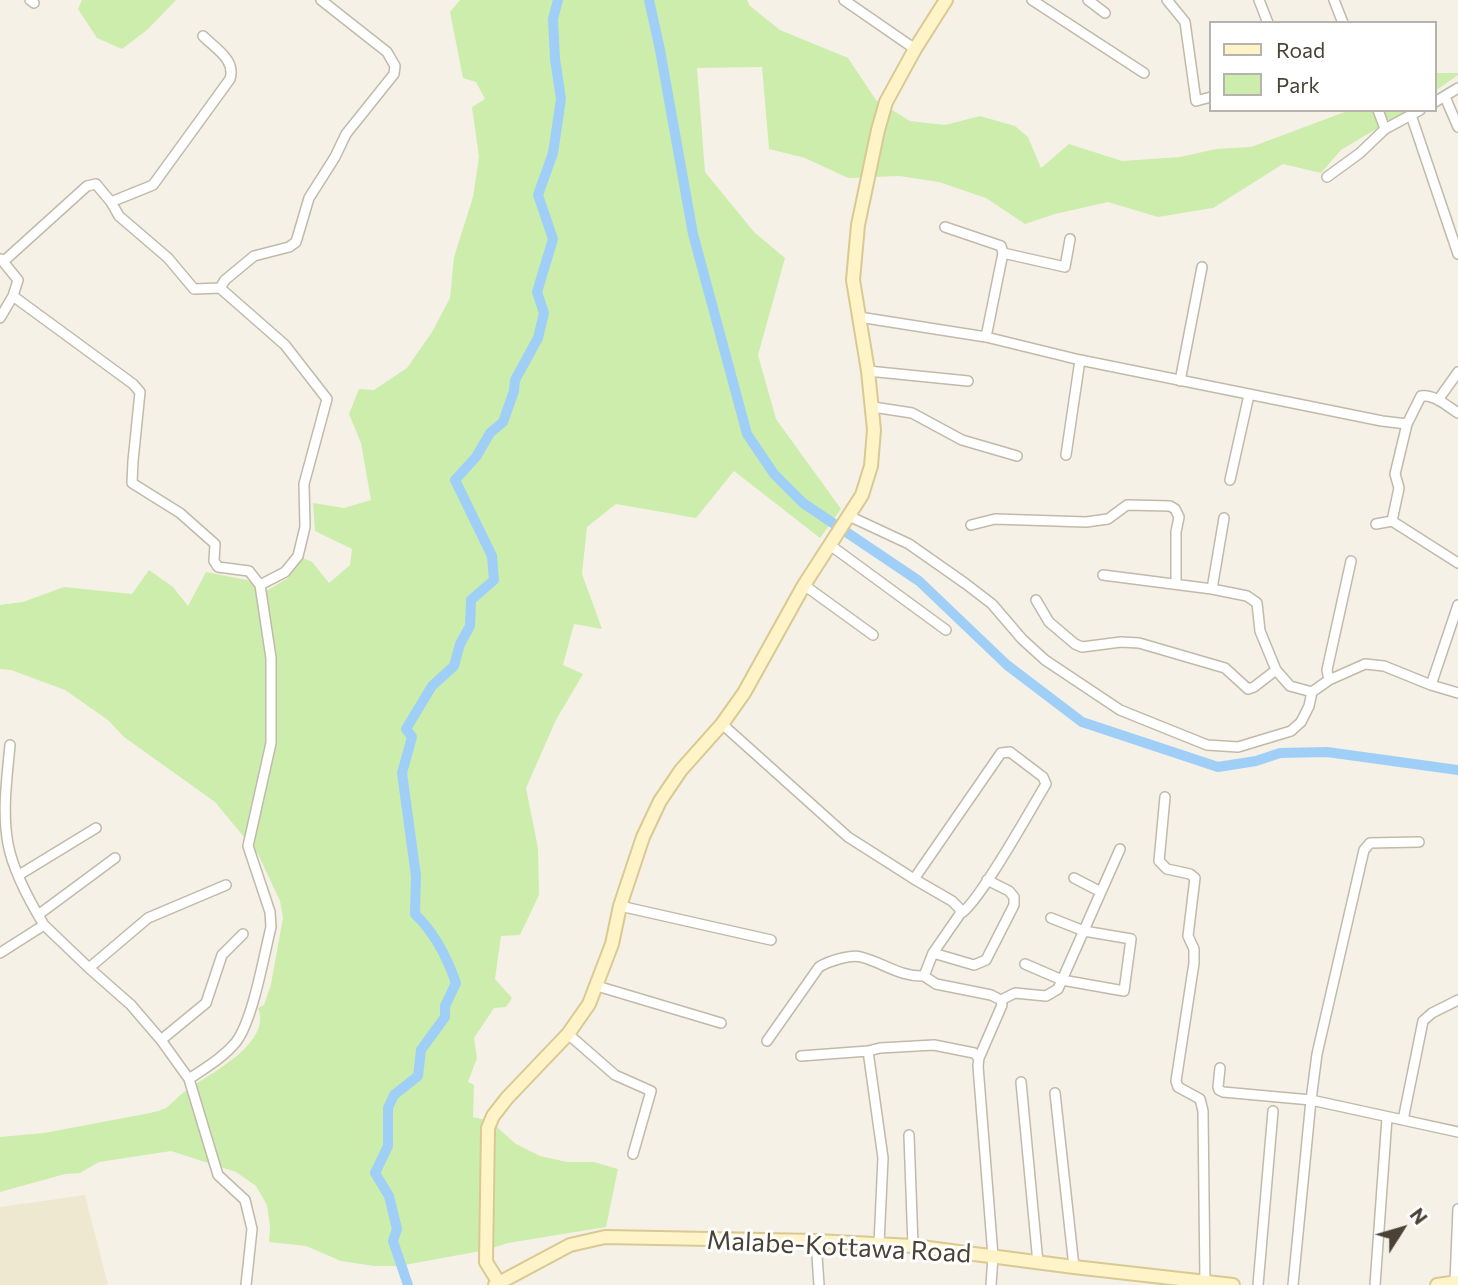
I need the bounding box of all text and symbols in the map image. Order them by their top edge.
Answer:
legend [1210,21,1437,112]
text: Road [1276,37,1325,62]
text: Park [1276,72,1320,97]
north arrow [1367,1194,1437,1264]
text: N [1406,1203,1433,1229]
street label: Malabe-Kottawa Road [706,1224,972,1270]

